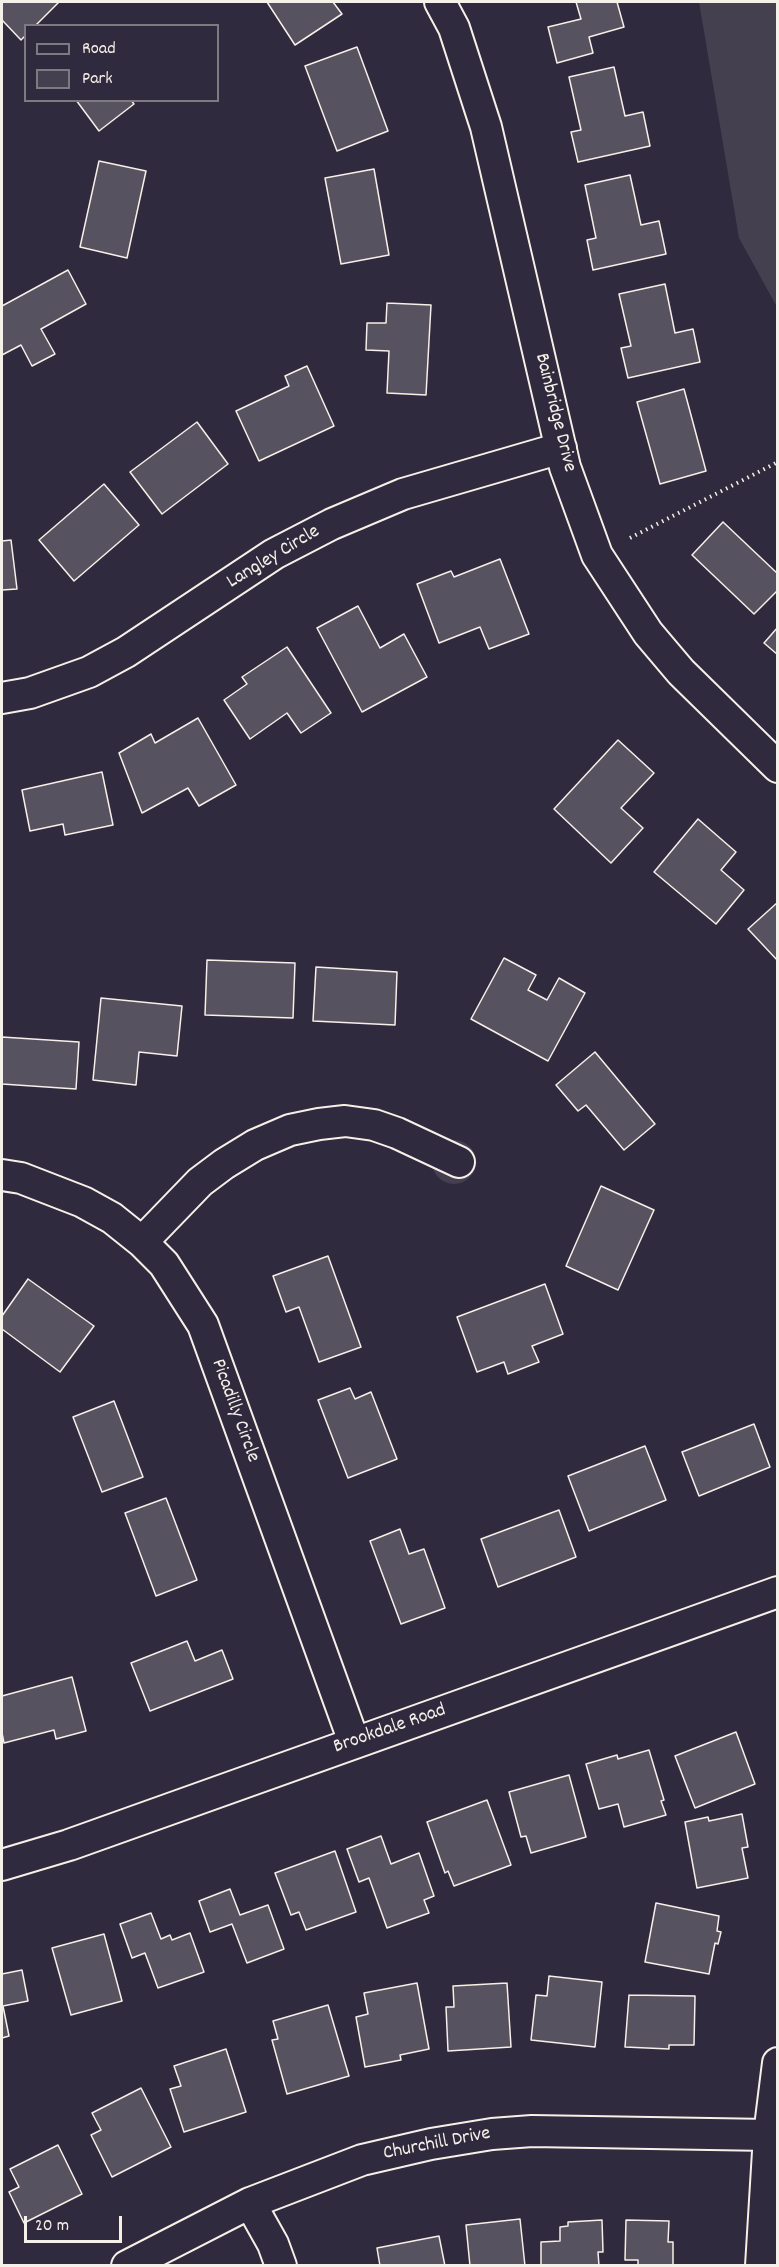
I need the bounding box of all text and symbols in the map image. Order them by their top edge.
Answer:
legend [24,24,219,102]
text: Road [82,37,116,62]
text: Park [82,67,113,92]
street label: Bainbridge Drive [528,351,580,475]
street label: Langley Circle [223,521,325,595]
street label: Picadilly Circle [204,1356,264,1466]
street label: Brookdale Road [331,1700,449,1760]
street label: Churchill Drive [381,2123,493,2167]
scale bar [27,2204,124,2242]
text: 20 m [35,2214,69,2239]

